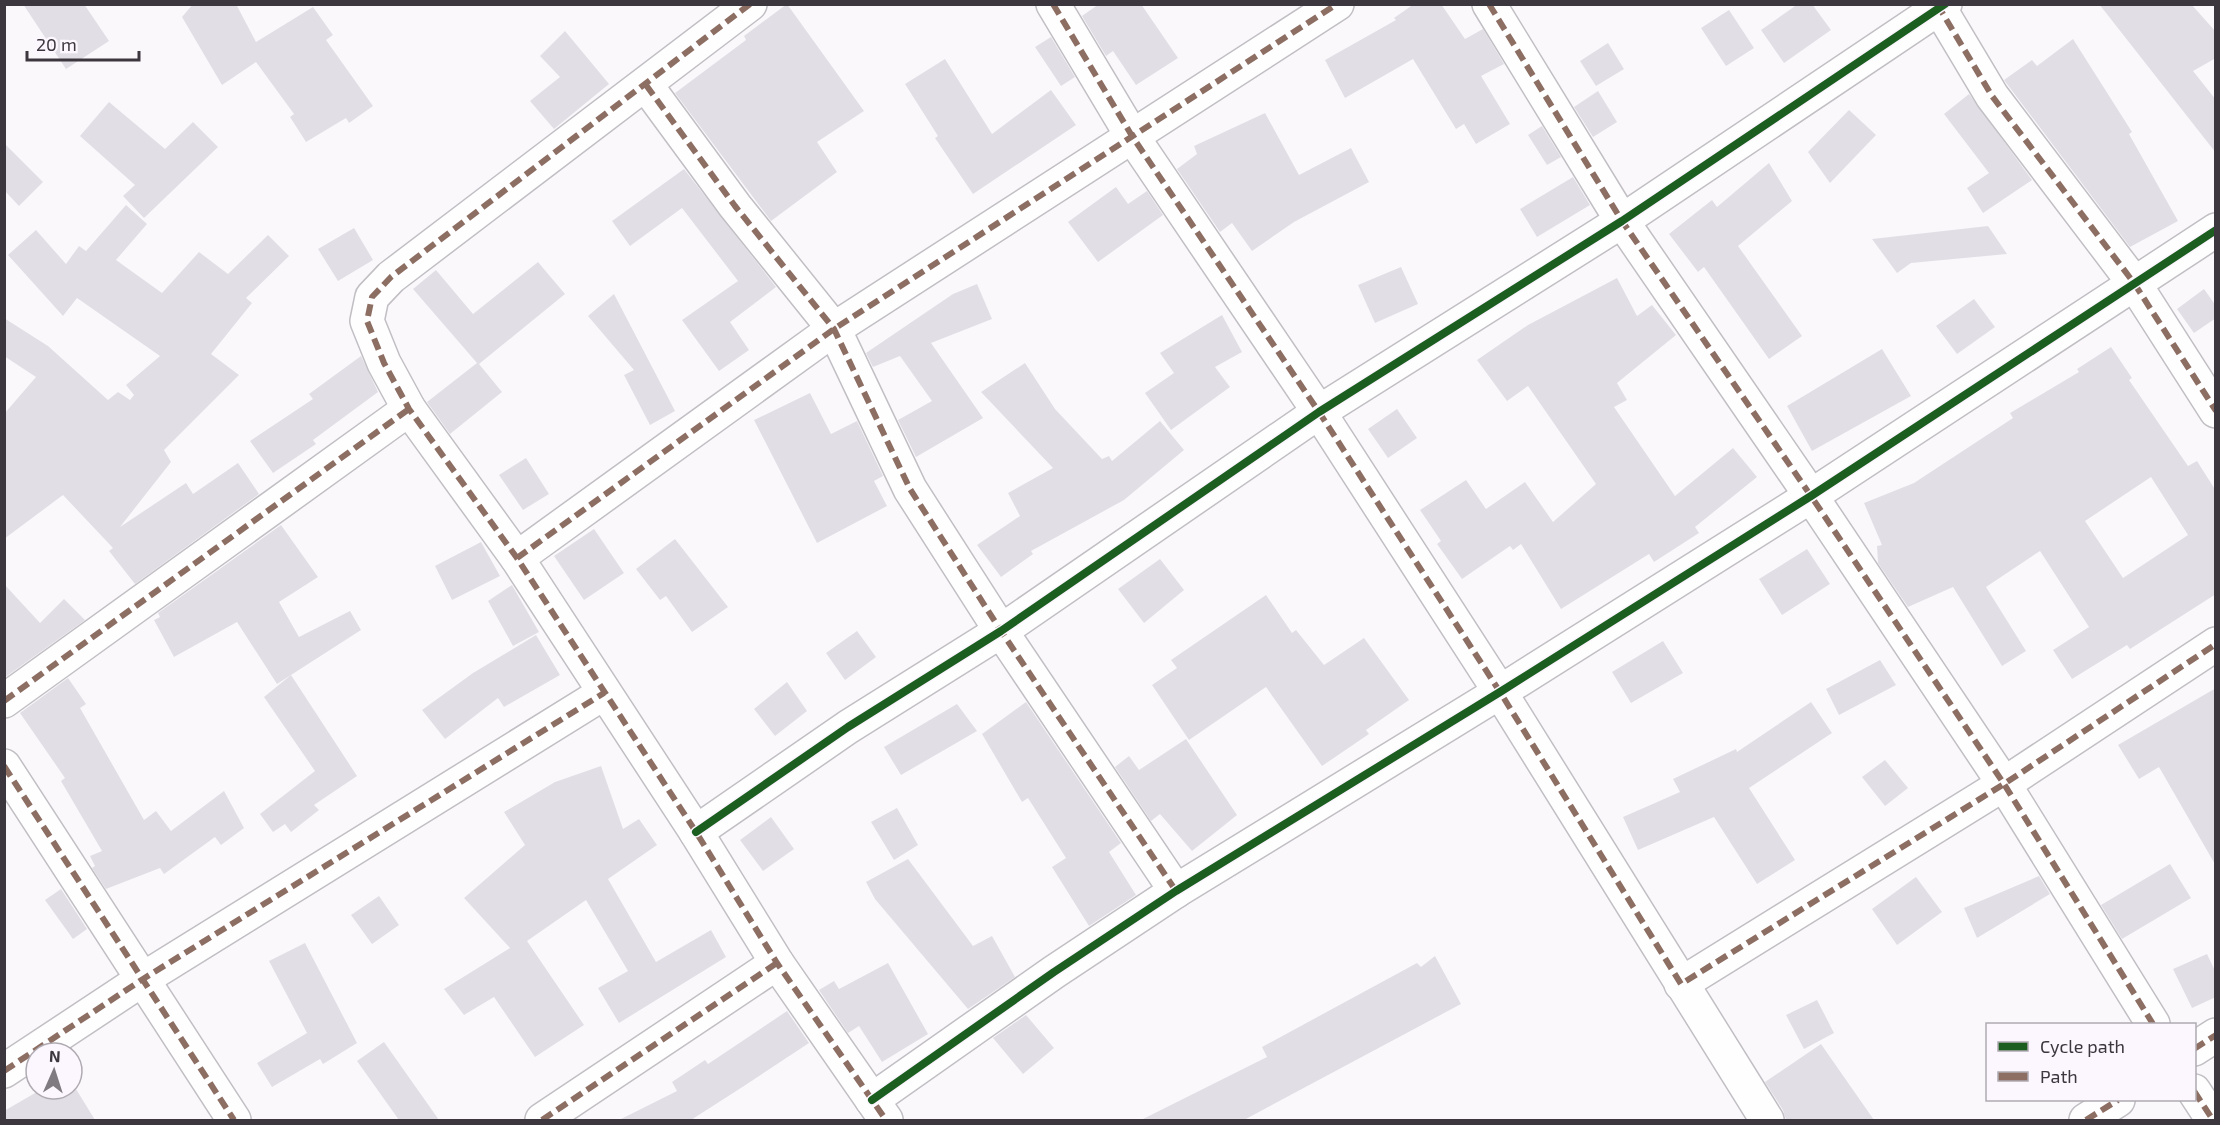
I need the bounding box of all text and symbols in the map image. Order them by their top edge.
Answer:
scale bar [27,24,140,62]
text: 20 m [36,33,77,55]
legend [1986,1023,2196,1101]
text: Cycle path [2040,1035,2125,1057]
north arrow [24,1041,84,1101]
text: N [49,1046,61,1065]
text: Path [2040,1065,2078,1087]

